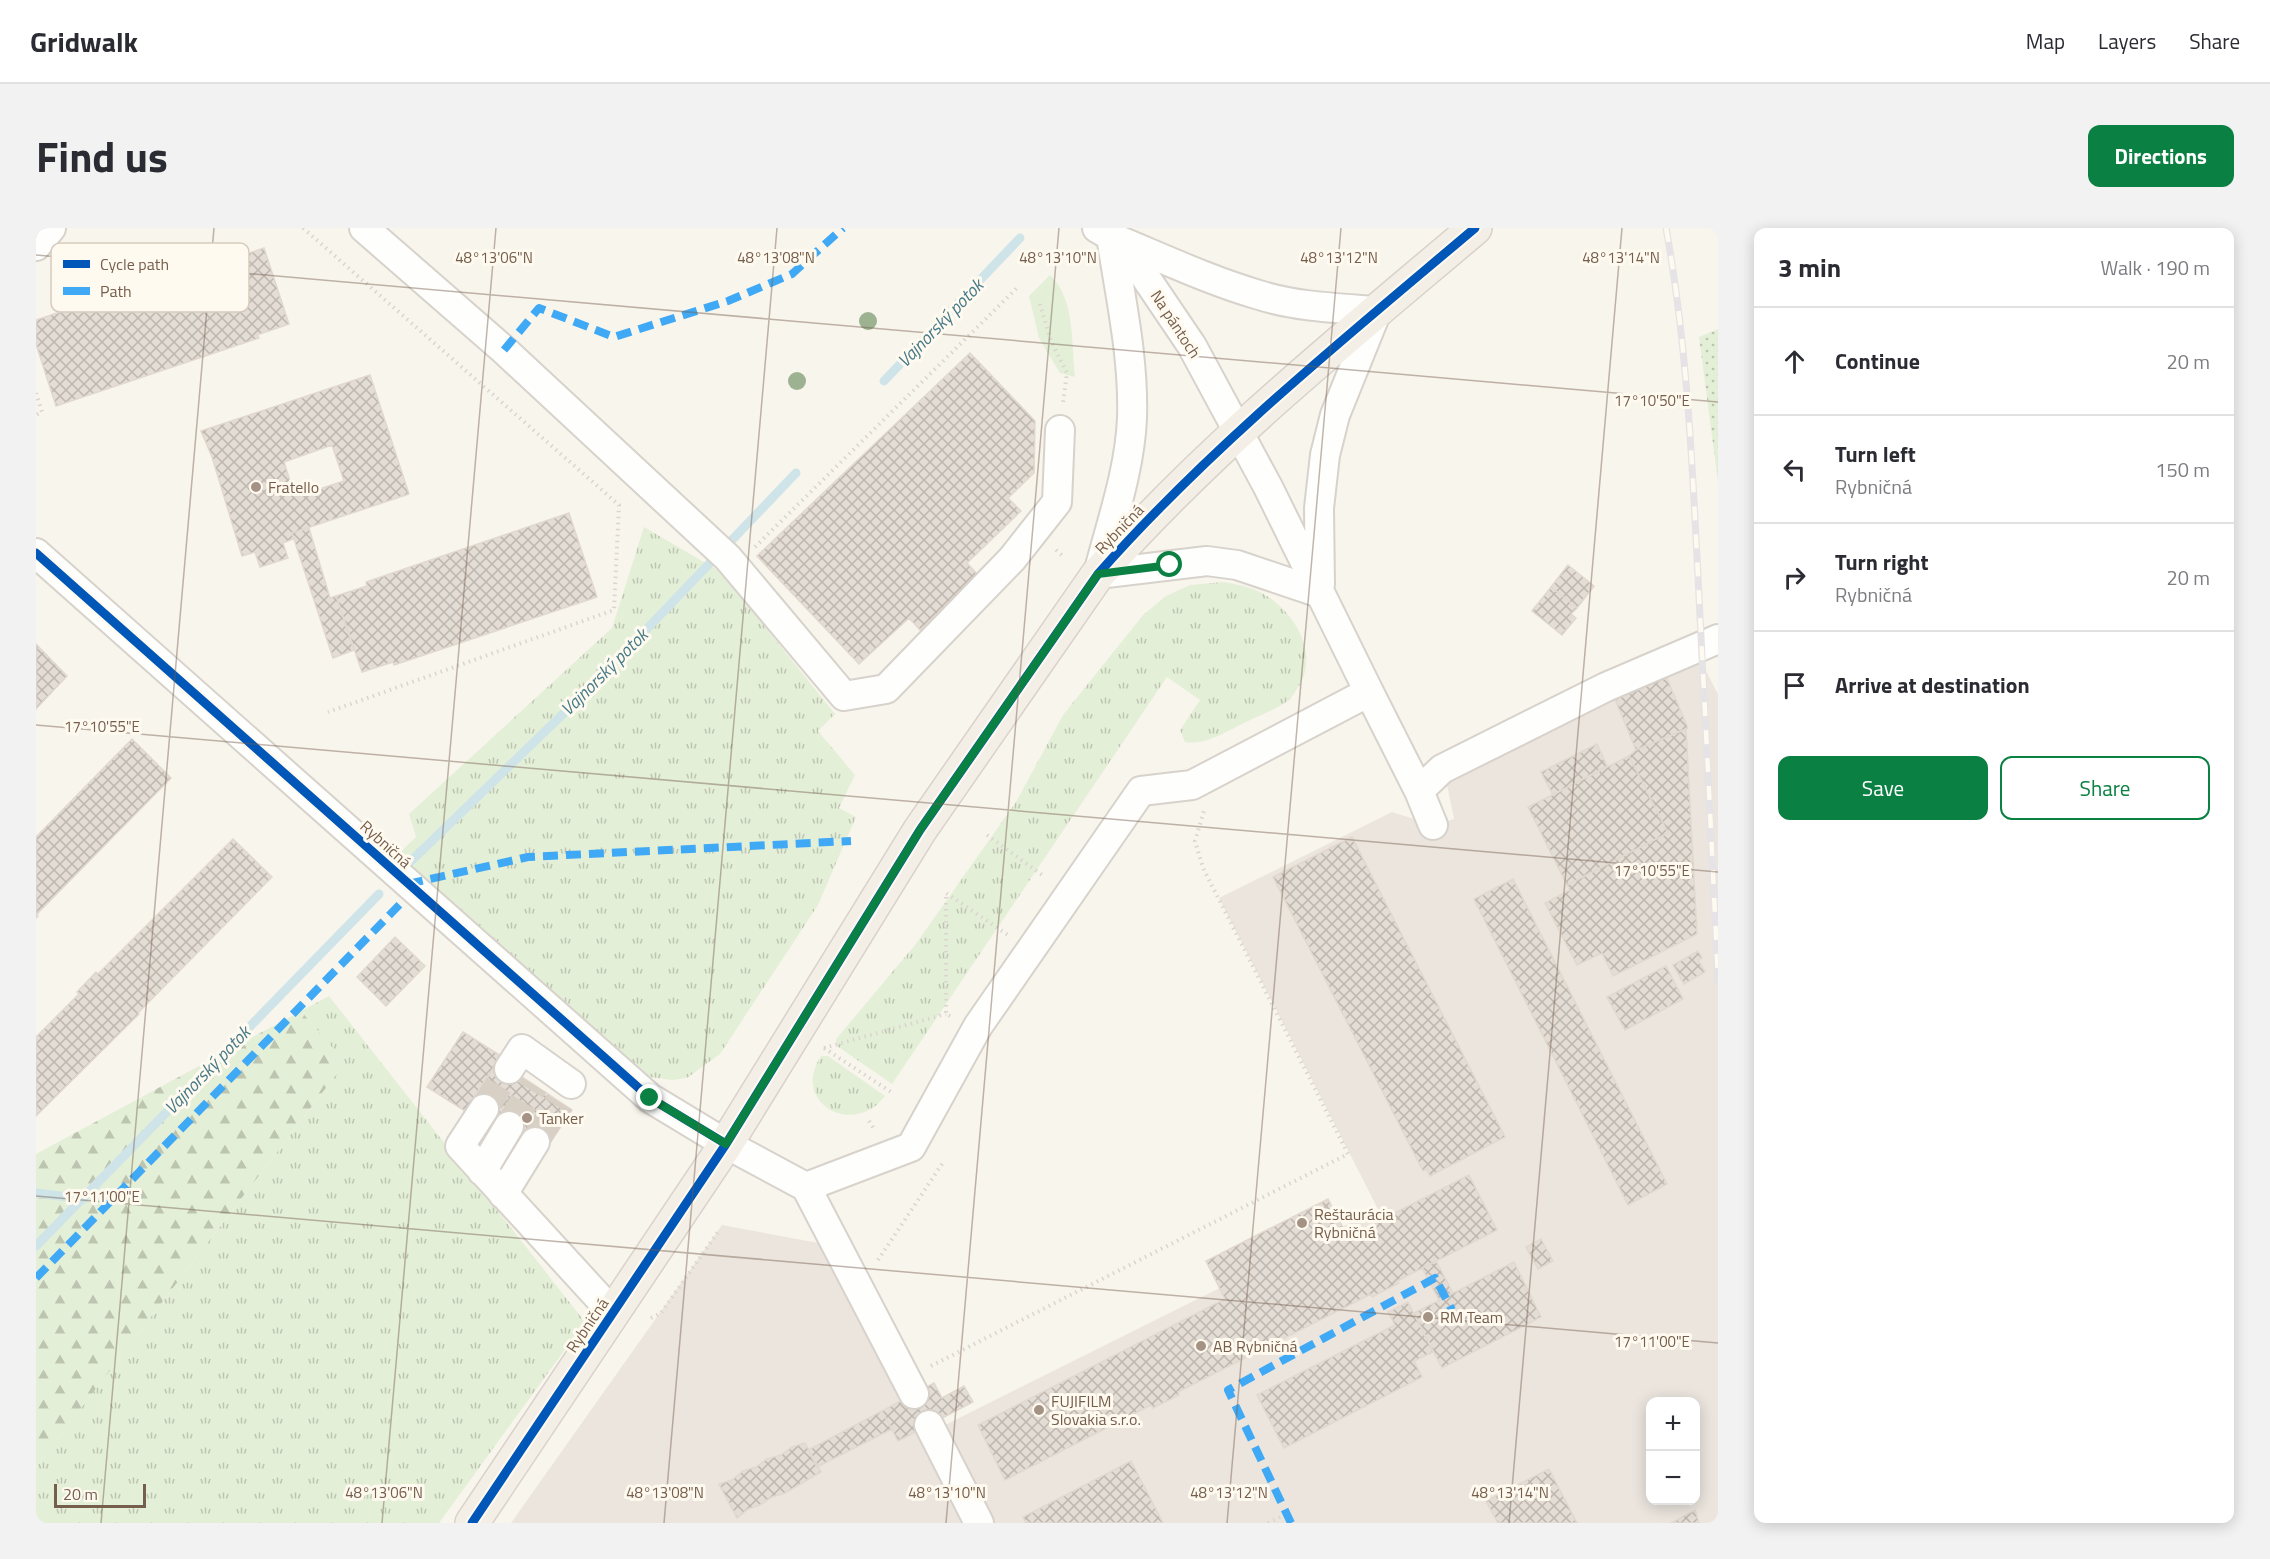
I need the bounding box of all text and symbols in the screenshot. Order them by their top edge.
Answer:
text: Gridwalk [30,20,138,63]
text: Map [2026,25,2065,57]
text: Layers [2098,25,2156,57]
text: Share [2189,25,2240,57]
text: Find us [36,124,168,188]
button: Directions [2088,125,2234,187]
legend [51,243,249,312]
text: 48°13'06"N [455,246,533,269]
text: 48°13'08"N [737,246,815,269]
text: 48°13'10"N [1019,246,1097,269]
text: 48°13'12"N [1300,246,1378,269]
text: 48°13'14"N [1582,246,1660,269]
text: 3 min [1778,248,1841,287]
text: Cycle path [100,252,169,276]
text: Walk · 190 m [2101,252,2210,283]
water label: Vajnorský potok [891,271,991,373]
text: Path [100,279,132,303]
street label: Na pántoch [1145,285,1207,363]
text: Continue [1835,344,1920,378]
icon: ahead [1778,345,1811,378]
text: 20 m [2166,346,2210,377]
text: 17°10'50"E [1614,389,1690,412]
text: Turn left [1835,437,1916,471]
icon: left [1778,453,1811,486]
text: 150 m [2155,454,2210,485]
text: Rybničná [1835,471,1912,502]
place label: Fratello [268,475,319,499]
marker: Fratello [249,480,263,494]
street label: Rybničná [1089,498,1149,560]
text: Turn right [1835,545,1929,579]
route start [1156,551,1182,577]
icon: right [1778,561,1811,594]
text: 20 m [2166,562,2210,593]
text: Rybničná [1835,579,1912,610]
water label: Vajnorský potok [554,621,655,722]
text: Arrive at destination [1835,668,2030,702]
icon: arrive [1778,669,1811,702]
text: 17°10'55"E [64,715,140,738]
button: Save [1778,756,1988,820]
button: Share [2000,756,2210,820]
street label: Rybničná [355,814,417,874]
text: 17°10'55"E [1614,859,1690,882]
water label: Vajnorský potok [158,1018,258,1120]
route end [636,1084,662,1110]
place label: Tanker [539,1106,584,1130]
marker: Tanker [520,1111,534,1125]
text: 17°11'00"E [64,1185,140,1208]
place label: Reštaurácia Rybničná [1314,1202,1393,1244]
marker: Reštaurácia Rybničná [1295,1216,1309,1230]
street label: Rybničná [560,1293,614,1357]
place label: RM Team [1440,1305,1503,1329]
marker: RM Team [1421,1310,1435,1324]
text: 17°11'00"E [1614,1330,1690,1353]
place label: AB Rybničná [1213,1334,1298,1358]
marker: AB Rybničná [1194,1339,1208,1353]
place label: FUJIFILM Slovakia s.r.o. [1051,1389,1141,1431]
map controls [1646,1397,1700,1505]
button: + [1646,1397,1700,1451]
marker: FUJIFILM Slovakia s.r.o. [1032,1403,1046,1417]
button: − [1646,1451,1700,1505]
scale bar [54,1481,146,1508]
text: 48°13'06"N [345,1481,423,1504]
text: 48°13'08"N [626,1481,704,1504]
text: 48°13'10"N [908,1481,986,1504]
text: 48°13'12"N [1190,1481,1268,1504]
text: 48°13'14"N [1471,1481,1549,1504]
text: 20 m [63,1482,98,1506]

